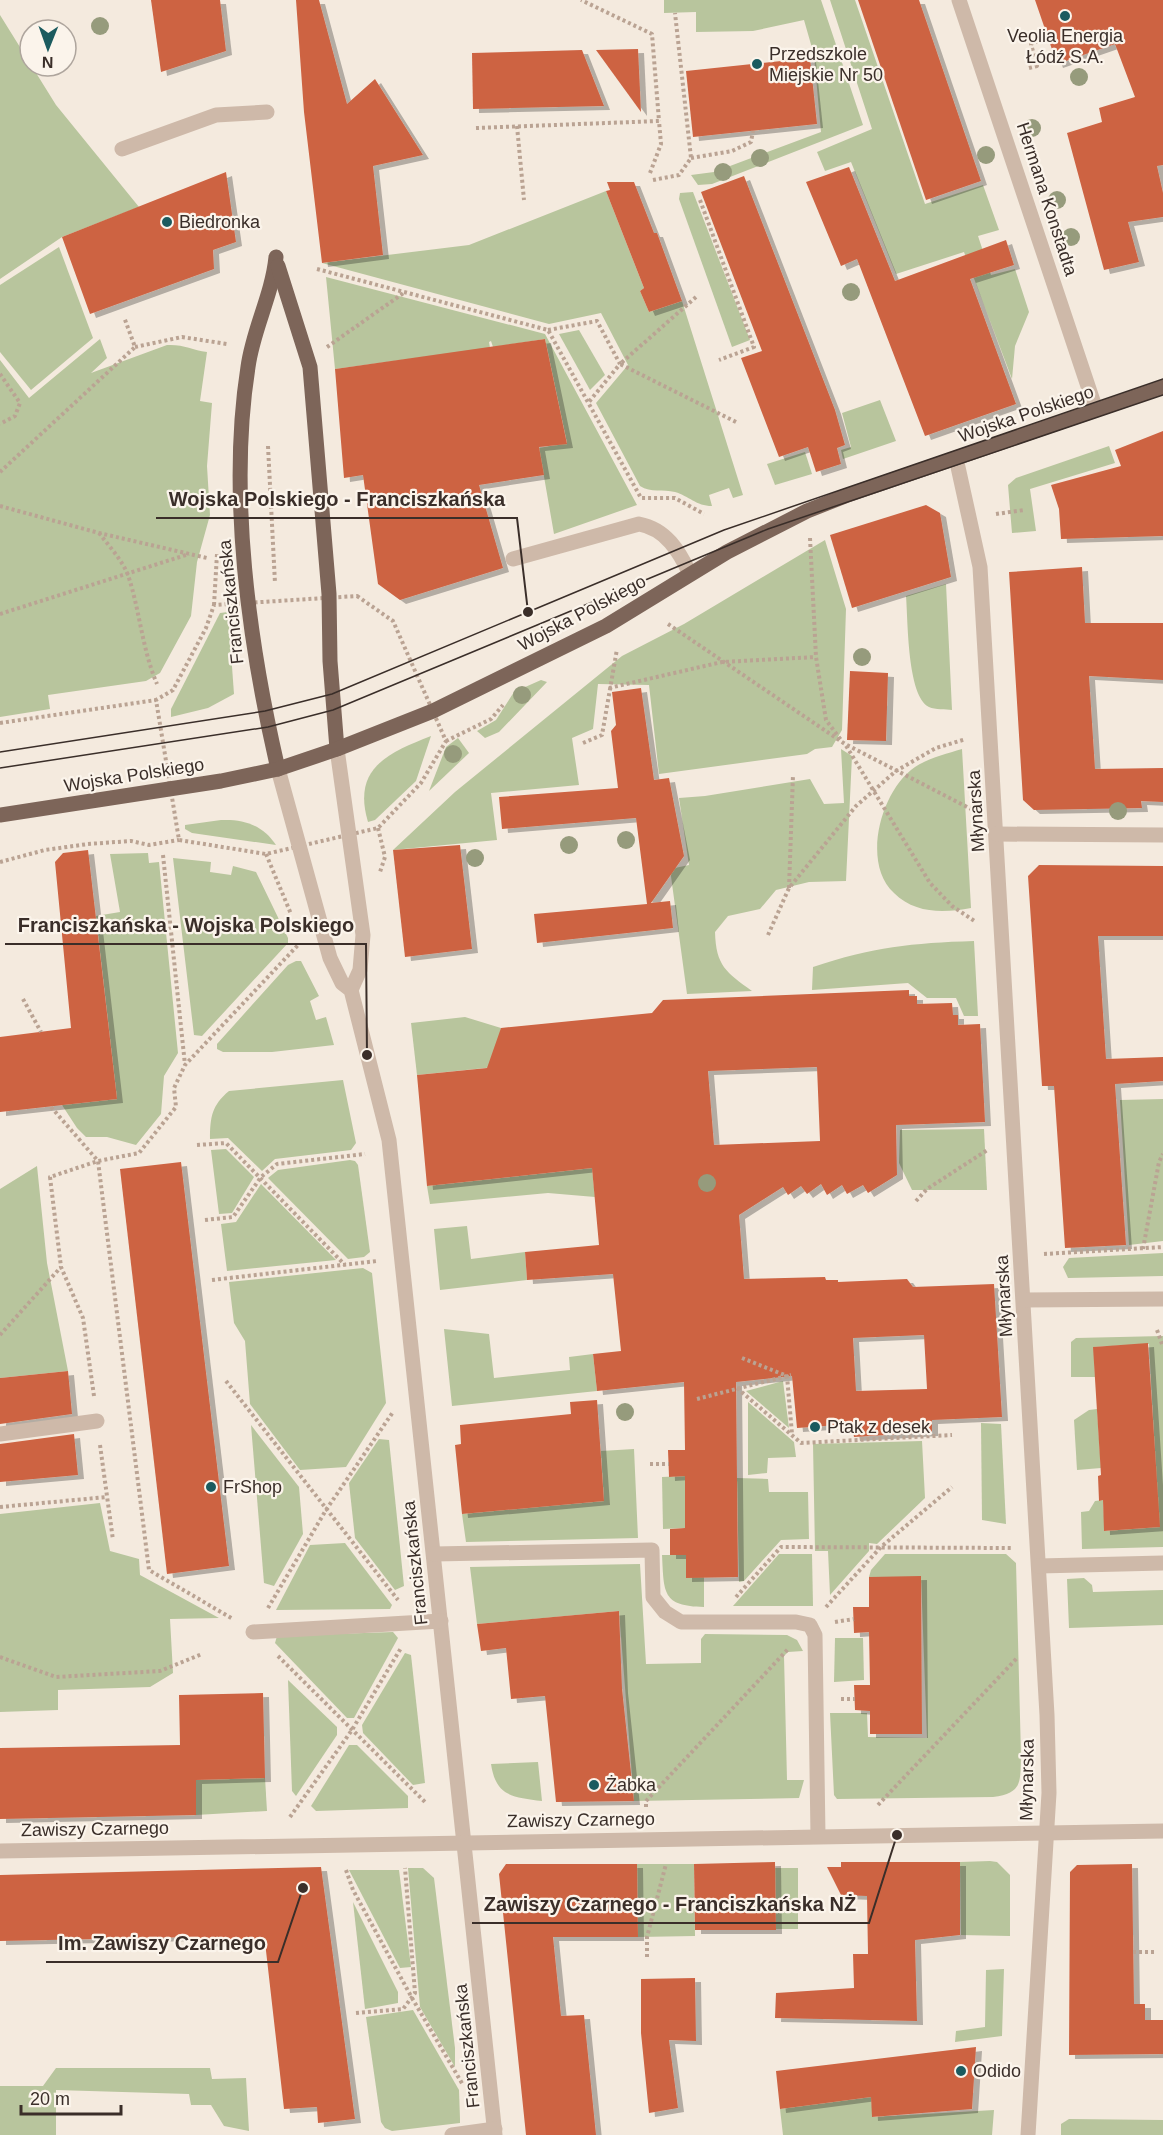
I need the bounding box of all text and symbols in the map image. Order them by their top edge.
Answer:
marker: Veolia Energia Łódź S.A. [1058,9,1072,23]
north arrow [18,18,78,78]
place label: Veolia Energia Łódź S.A. [1007,26,1124,67]
place label: Przedszkole Miejskie Nr 50 [769,44,883,85]
text: N [42,54,54,71]
marker: Przedszkole Miejskie Nr 50 [750,57,764,71]
street label: Hermana Konstadta [1013,120,1082,279]
place label: Biedronka [179,212,261,232]
marker: Biedronka [160,215,174,229]
street label: Wojska Polskiego [956,381,1096,447]
callout: Wojska Polskiego - Franciszkańska [156,480,517,518]
text: Wojska Polskiego - Franciszkańska [169,488,506,510]
street label: Franciszkańska [214,538,247,665]
street label: Wojska Polskiego [515,571,649,655]
street label: Wojska Polskiego [62,754,206,796]
street label: Młynarska [964,769,988,852]
callout: Franciszkańska - Wojska Polskiego [5,906,366,944]
text: Franciszkańska - Wojska Polskiego [18,914,354,936]
street label: Młynarska [992,1254,1016,1337]
place label: Ptak z desek [827,1417,931,1437]
marker: Ptak z desek [808,1420,822,1434]
place label: FrShop [223,1477,282,1497]
marker: FrShop [204,1480,218,1494]
street label: Franciszkańska [398,1499,431,1626]
street label: Młynarska [1016,1738,1038,1821]
place label: Żabka [606,1775,657,1795]
marker: Żabka [587,1778,601,1792]
street label: Zawiszy Czarnego [507,1809,655,1831]
street label: Zawiszy Czarnego [21,1818,169,1840]
callout: Zawiszy Czarnego - Franciszkańska NŻ [472,1885,869,1923]
text: Zawiszy Czarnego - Franciszkańska NŻ [484,1893,856,1915]
callout: Im. Zawiszy Czarnego [46,1924,278,1962]
text: Im. Zawiszy Czarnego [58,1932,266,1954]
street label: Franciszkańska [450,1982,483,2109]
place label: Odido [973,2061,1021,2081]
marker: Odido [954,2064,968,2078]
scale bar [21,2078,122,2116]
text: 20 m [30,2089,70,2109]

